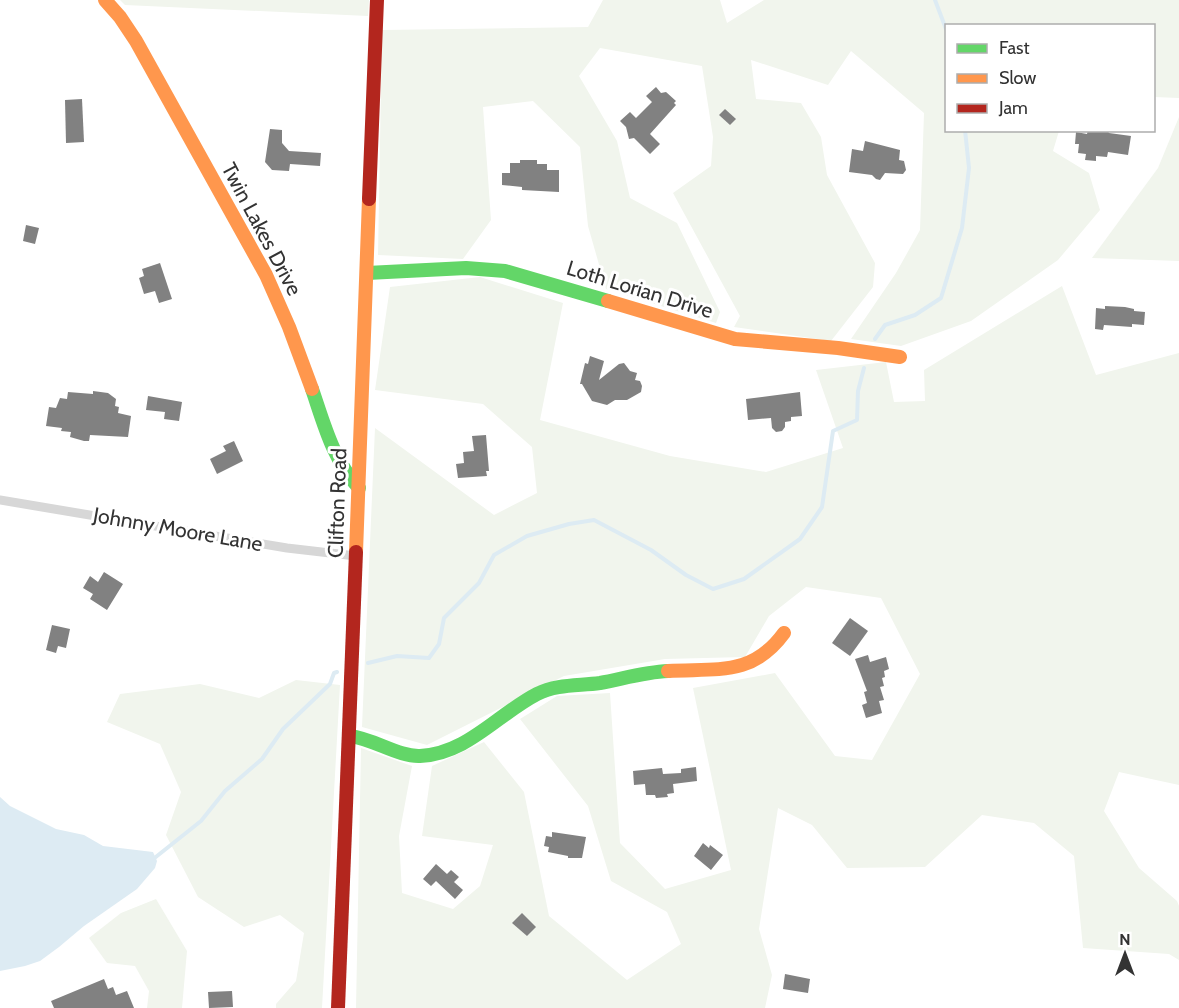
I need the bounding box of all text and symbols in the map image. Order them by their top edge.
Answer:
legend [945,24,1155,132]
text: Fast [999,37,1030,59]
text: Slow [999,67,1036,89]
text: Jam [998,97,1028,119]
street label: Twin Lakes Drive [217,158,308,300]
street label: Loth Lorian Drive [564,255,716,323]
street label: Clifton Road [323,448,351,558]
street label: Johnny Moore Lane [90,502,265,556]
north arrow [1095,924,1155,984]
text: N [1119,930,1131,949]

